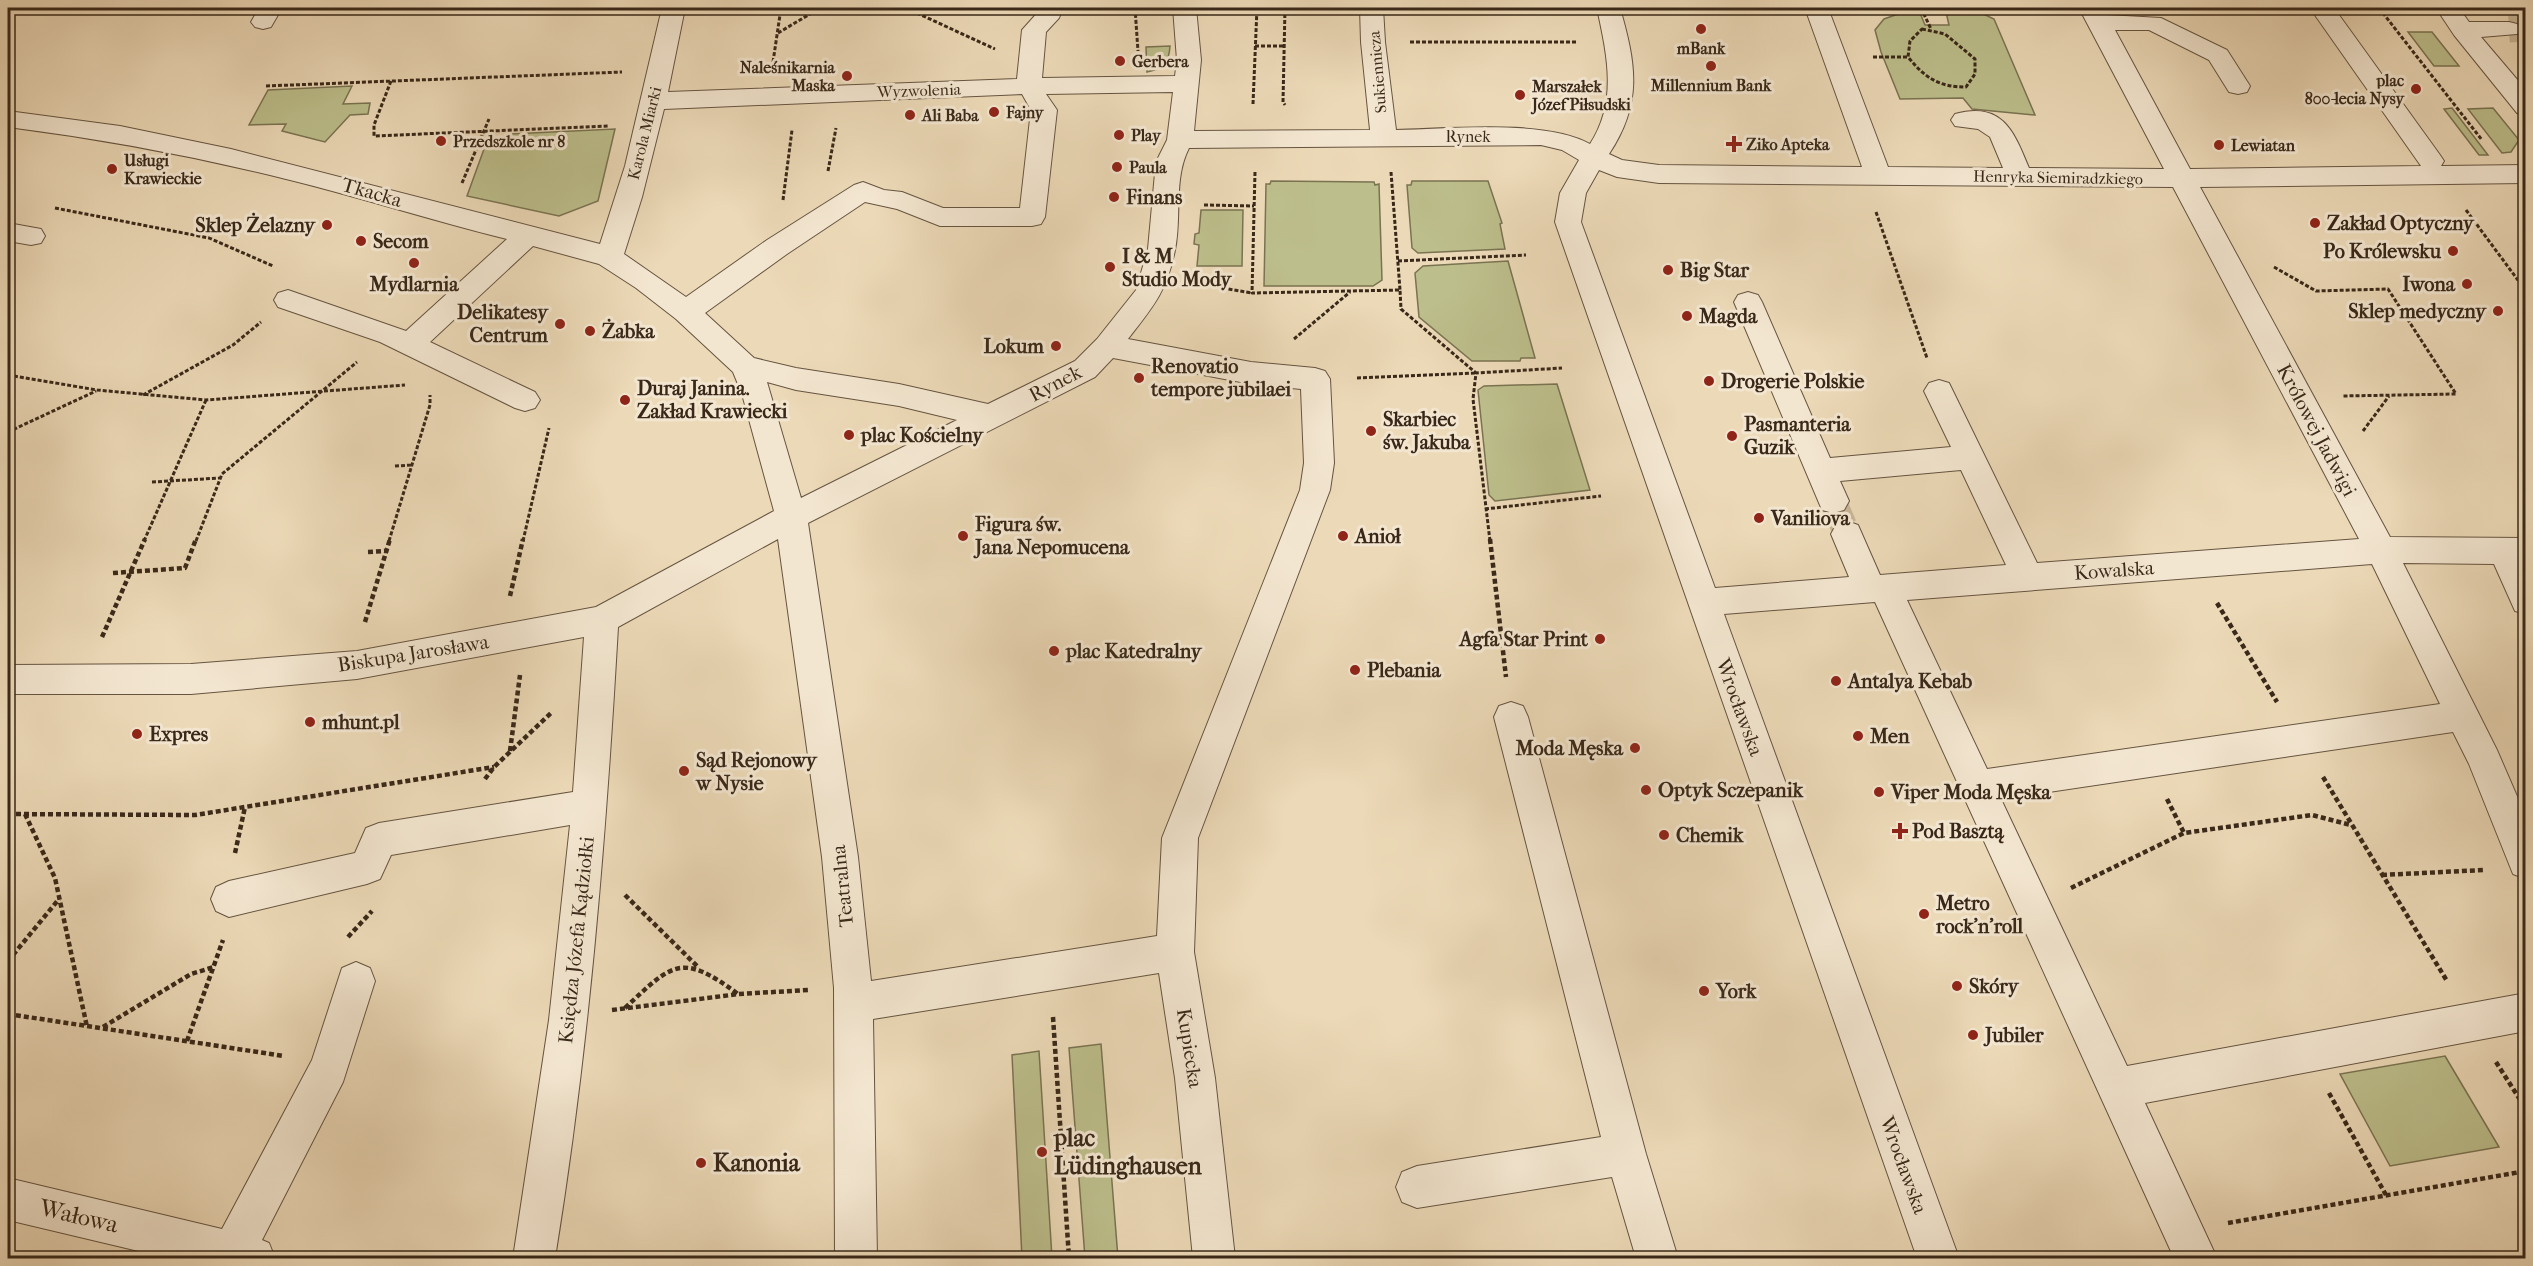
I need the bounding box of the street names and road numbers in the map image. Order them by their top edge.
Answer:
street label: Sukiennicza [1364,29,1391,114]
street label: Wyzwolenia [876,80,962,101]
street label: Karola Miarki [624,84,665,182]
street label: Rynek [1446,127,1491,146]
street label: Henryka Siemiradzkiego [1973,167,2143,188]
street label: Tkacka [339,173,405,212]
street label: Rynek [1025,360,1086,407]
street label: Królowej Jadwigi [2272,360,2361,500]
street label: Kowalska [2073,556,2156,585]
street label: Biskupa Jarosława [336,630,491,677]
street label: Wrocławska [1711,654,1768,760]
street label: Księdza Józefa Kądziołki [554,835,599,1045]
street label: Teatralna [827,843,858,928]
street label: Kupiecka [1172,1007,1207,1090]
street label: Wrocławska [1875,1112,1932,1218]
street label: Wałowa [36,1193,122,1239]

